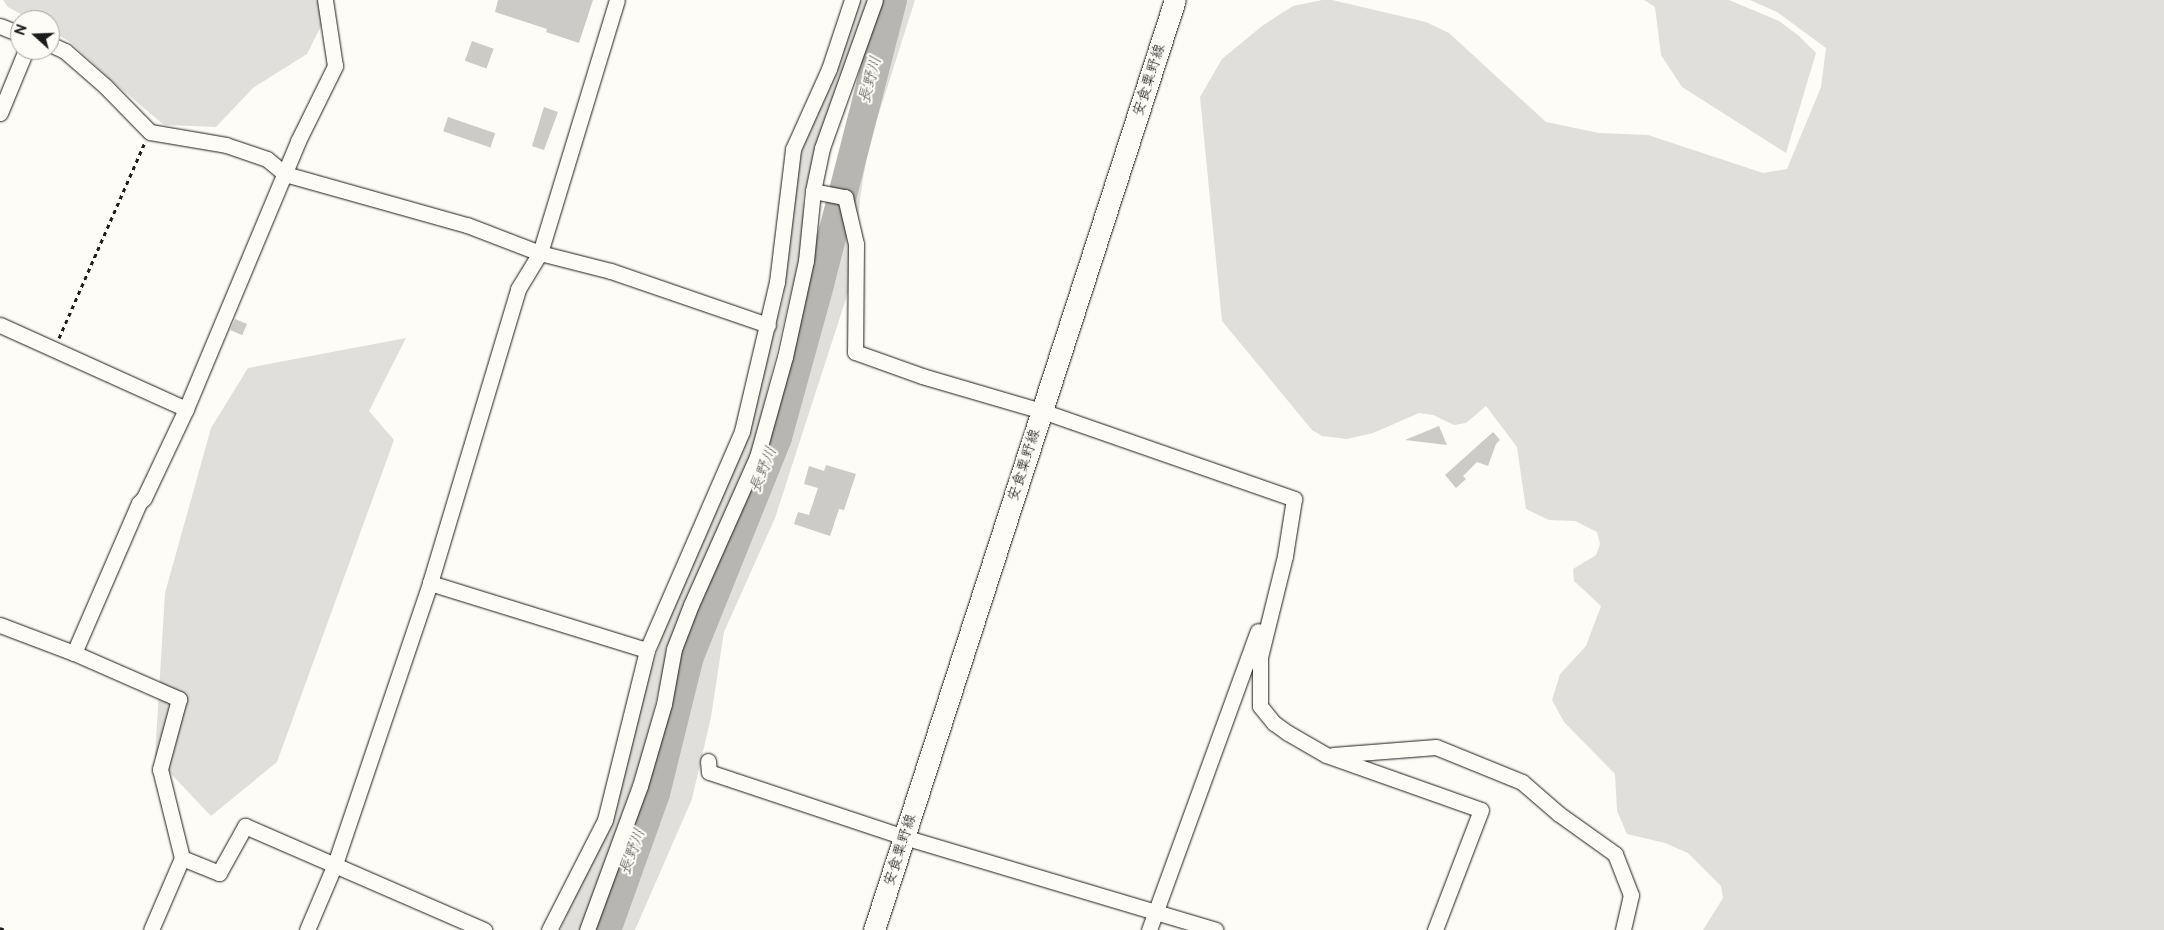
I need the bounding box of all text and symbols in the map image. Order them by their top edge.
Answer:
north arrow [10,10,60,60]
text: N [12,22,31,38]
street label: 安食粟野線 [1129,42,1169,118]
water label: 長野川 [856,54,886,106]
street label: 安食粟野線 [1004,427,1044,503]
water label: 長野川 [746,444,782,496]
street label: 安食粟野線 [880,812,920,888]
water label: 長野川 [616,826,650,878]

